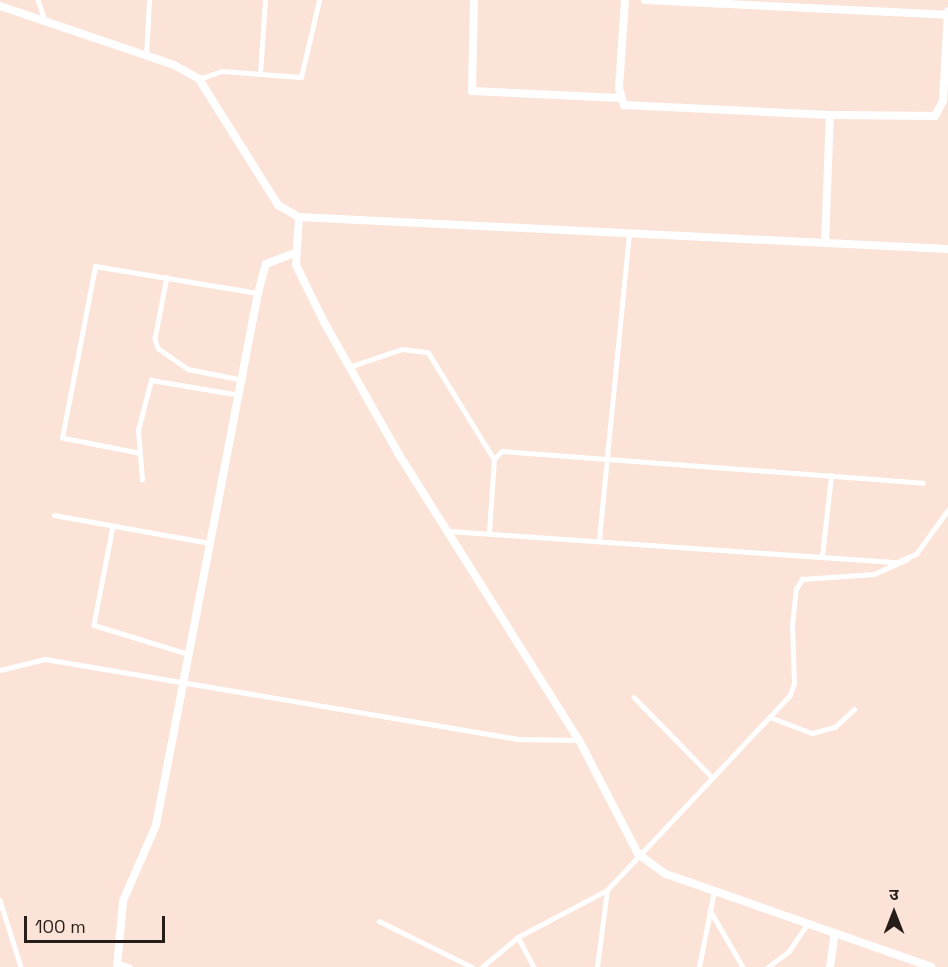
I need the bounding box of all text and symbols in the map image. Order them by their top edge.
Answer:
north arrow [864,883,924,943]
text: उ [889,884,899,905]
scale bar [27,904,168,942]
text: 100 m [35,915,86,938]

